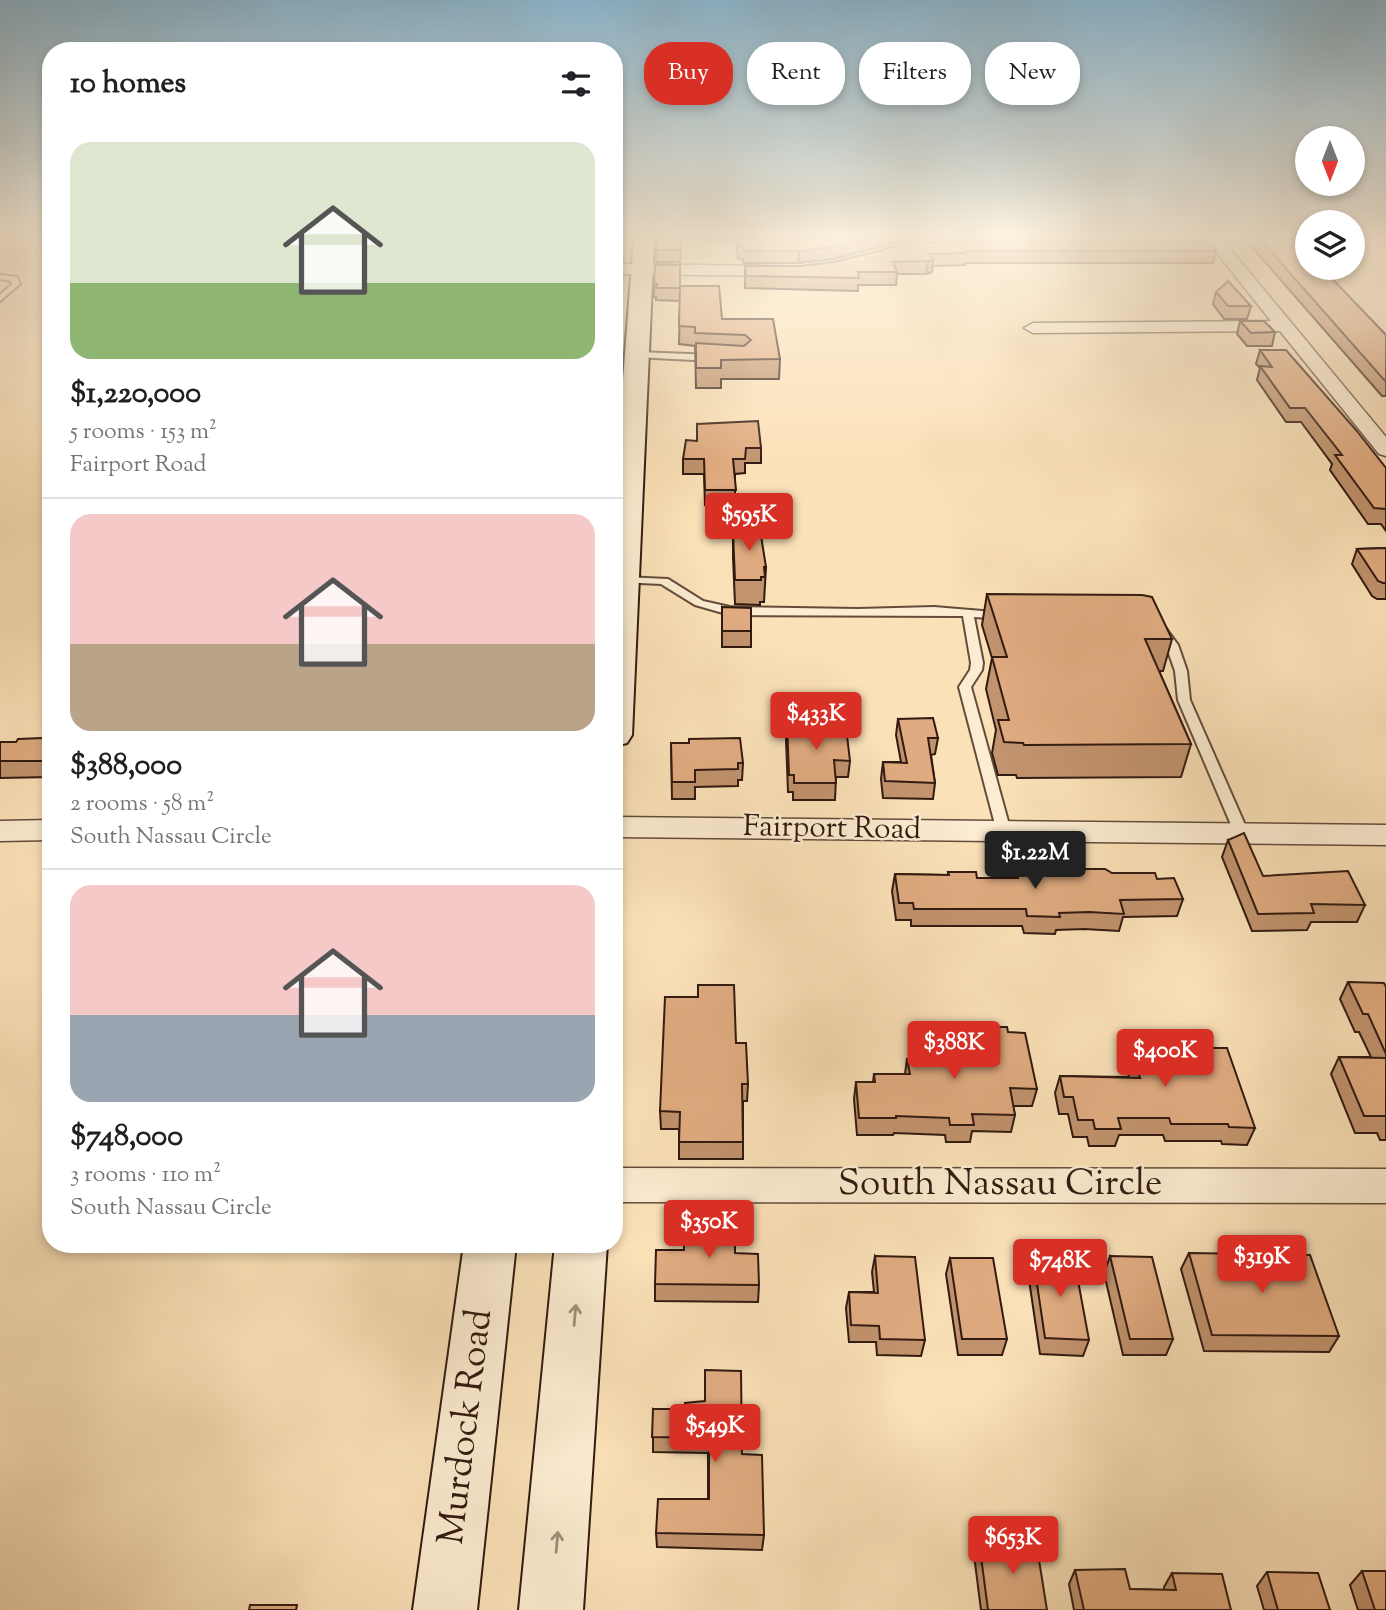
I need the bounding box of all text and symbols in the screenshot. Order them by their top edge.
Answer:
chip: Buy [644,42,733,105]
chip: Rent [747,42,845,105]
chip: Filters [859,42,971,105]
chip: New [985,42,1080,105]
text: 10 homes [70,63,186,106]
icon: filters [557,65,595,103]
north arrow [1295,126,1365,196]
map controls [1295,126,1365,280]
icon: home [270,187,396,313]
button: layers [1295,210,1365,280]
text: $1,220,000 [70,373,201,416]
text: 5 rooms · 153 m² [70,416,217,449]
text: Fairport Road [70,449,206,482]
pin: $595K [700,494,798,553]
text: $595K [721,499,777,532]
icon: home [270,559,396,685]
pin: $433K [767,692,865,752]
text: $433K [786,698,846,731]
text: $388,000 [70,745,182,788]
text: 2 rooms · 58 m² [70,788,214,821]
street label: Fairport Road [743,806,921,852]
text: South Nassau Circle [70,821,272,854]
pin: $1.22M [978,832,1092,891]
text: $1.22M [1001,837,1069,870]
icon: home [270,930,396,1056]
pin: $388K [905,1021,1003,1081]
text: $388K [923,1027,985,1060]
pin: $400K [1116,1030,1214,1089]
text: $400K [1133,1035,1197,1068]
text: $748,000 [70,1116,183,1159]
street label: South Nassau Circle [838,1158,1162,1212]
text: 3 rooms · 110 m² [70,1159,221,1192]
text: South Nassau Circle [70,1192,272,1225]
pin: $350K [660,1200,758,1260]
text: $350K [680,1206,738,1239]
pin: $319K [1213,1236,1311,1295]
pin: $748K [1011,1240,1109,1299]
text: $319K [1234,1241,1290,1274]
text: $748K [1029,1245,1091,1278]
one-way arrow [569,1304,582,1327]
street label: Murdock Road [426,1306,508,1548]
pin: $549K [666,1404,764,1464]
text: $549K [685,1410,745,1443]
pin: $653K [964,1516,1062,1576]
text: $653K [984,1522,1042,1555]
one-way arrow [551,1531,564,1554]

